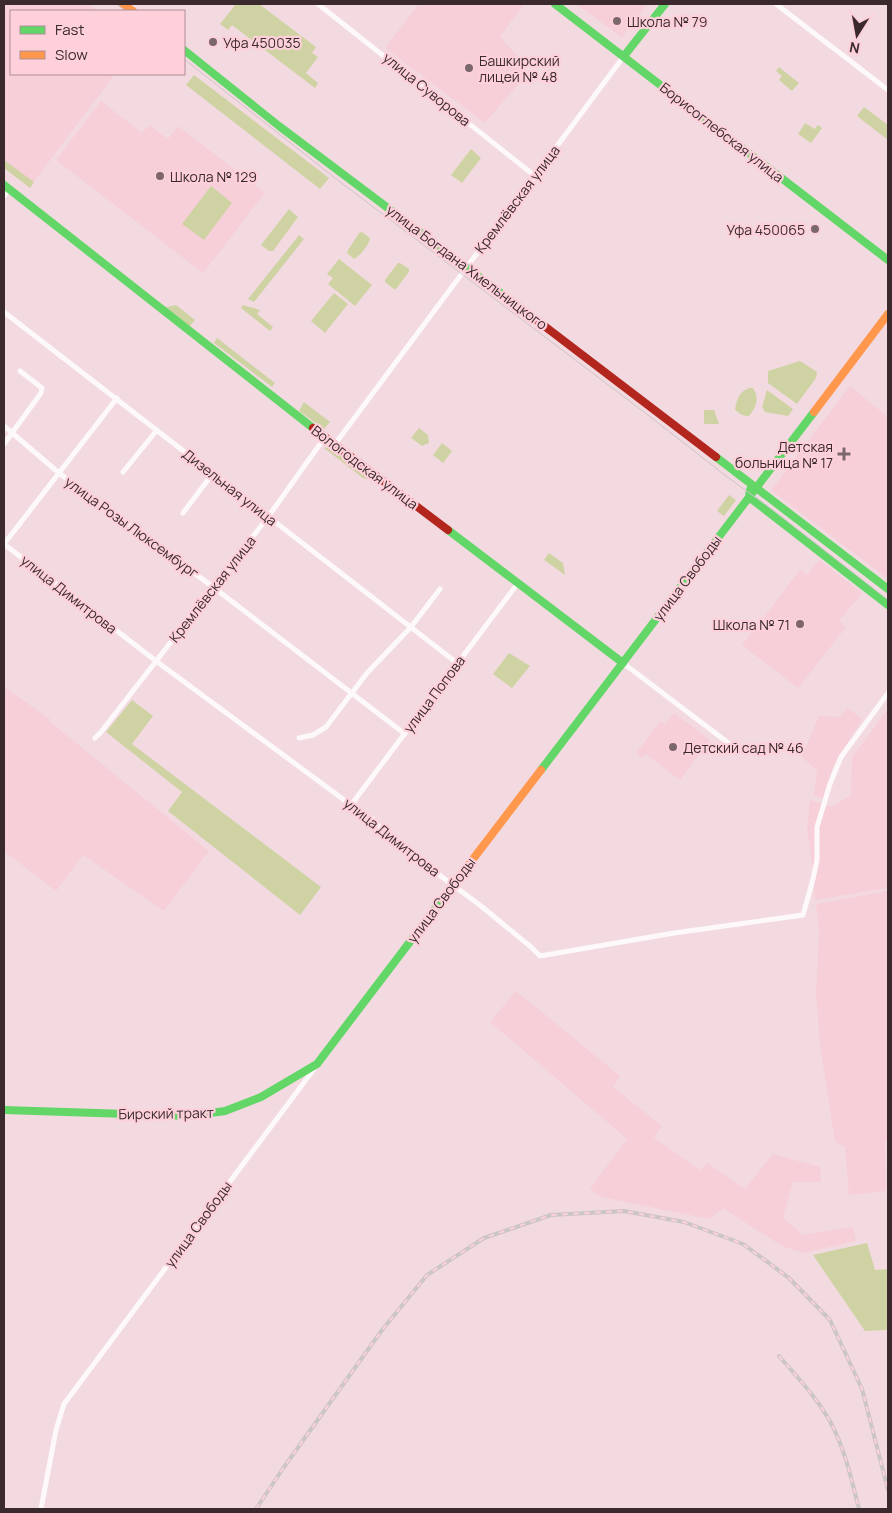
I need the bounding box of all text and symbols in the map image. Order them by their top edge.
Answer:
legend [10,10,185,75]
north arrow [832,10,882,60]
place label: Школа № 79 [627,12,707,31]
marker: Школа № 79 [611,15,623,27]
text: Fast [55,19,84,40]
place label: Уфа 450035 [223,33,301,52]
marker: Уфа 450035 [207,36,219,48]
text: N [848,38,861,59]
text: Slow [55,44,88,65]
street label: улица Суворова [379,48,475,130]
place label: Башкирский лицей № 48 [479,51,560,86]
marker: Башкирский лицей № 48 [463,62,475,74]
street label: Борисоглебская улица [656,78,788,186]
street label: Кремлёвская улица [470,141,564,257]
place label: Школа № 129 [170,167,257,186]
marker: Школа № 129 [154,170,166,182]
street label: улица Богдана Хмельницкого [383,200,551,334]
place label: Уфа 450065 [727,220,805,239]
marker: Уфа 450065 [809,223,821,235]
street label: Вологодская улица [308,421,422,513]
place label: Детская больница № 17 [735,437,833,472]
street label: Дизельная улица [179,444,281,530]
marker: Детская больница № 17 [837,447,851,461]
street label: улица Розы Люксембург [61,472,203,582]
street label: улица Свободы [649,531,725,625]
street label: Кремлёвская улица [164,532,260,646]
street label: улица Димитрова [17,550,121,638]
place label: Школа № 71 [713,615,790,634]
marker: Школа № 71 [794,618,806,630]
street label: улица Попова [399,652,469,736]
place label: Детский сад № 46 [683,738,804,757]
marker: Детский сад № 46 [667,741,679,753]
street label: улица Димитрова [340,793,444,881]
street label: улица Свободы [403,853,479,947]
street label: Бирский тракт [118,1103,214,1123]
street label: улица Свободы [160,1177,236,1271]

